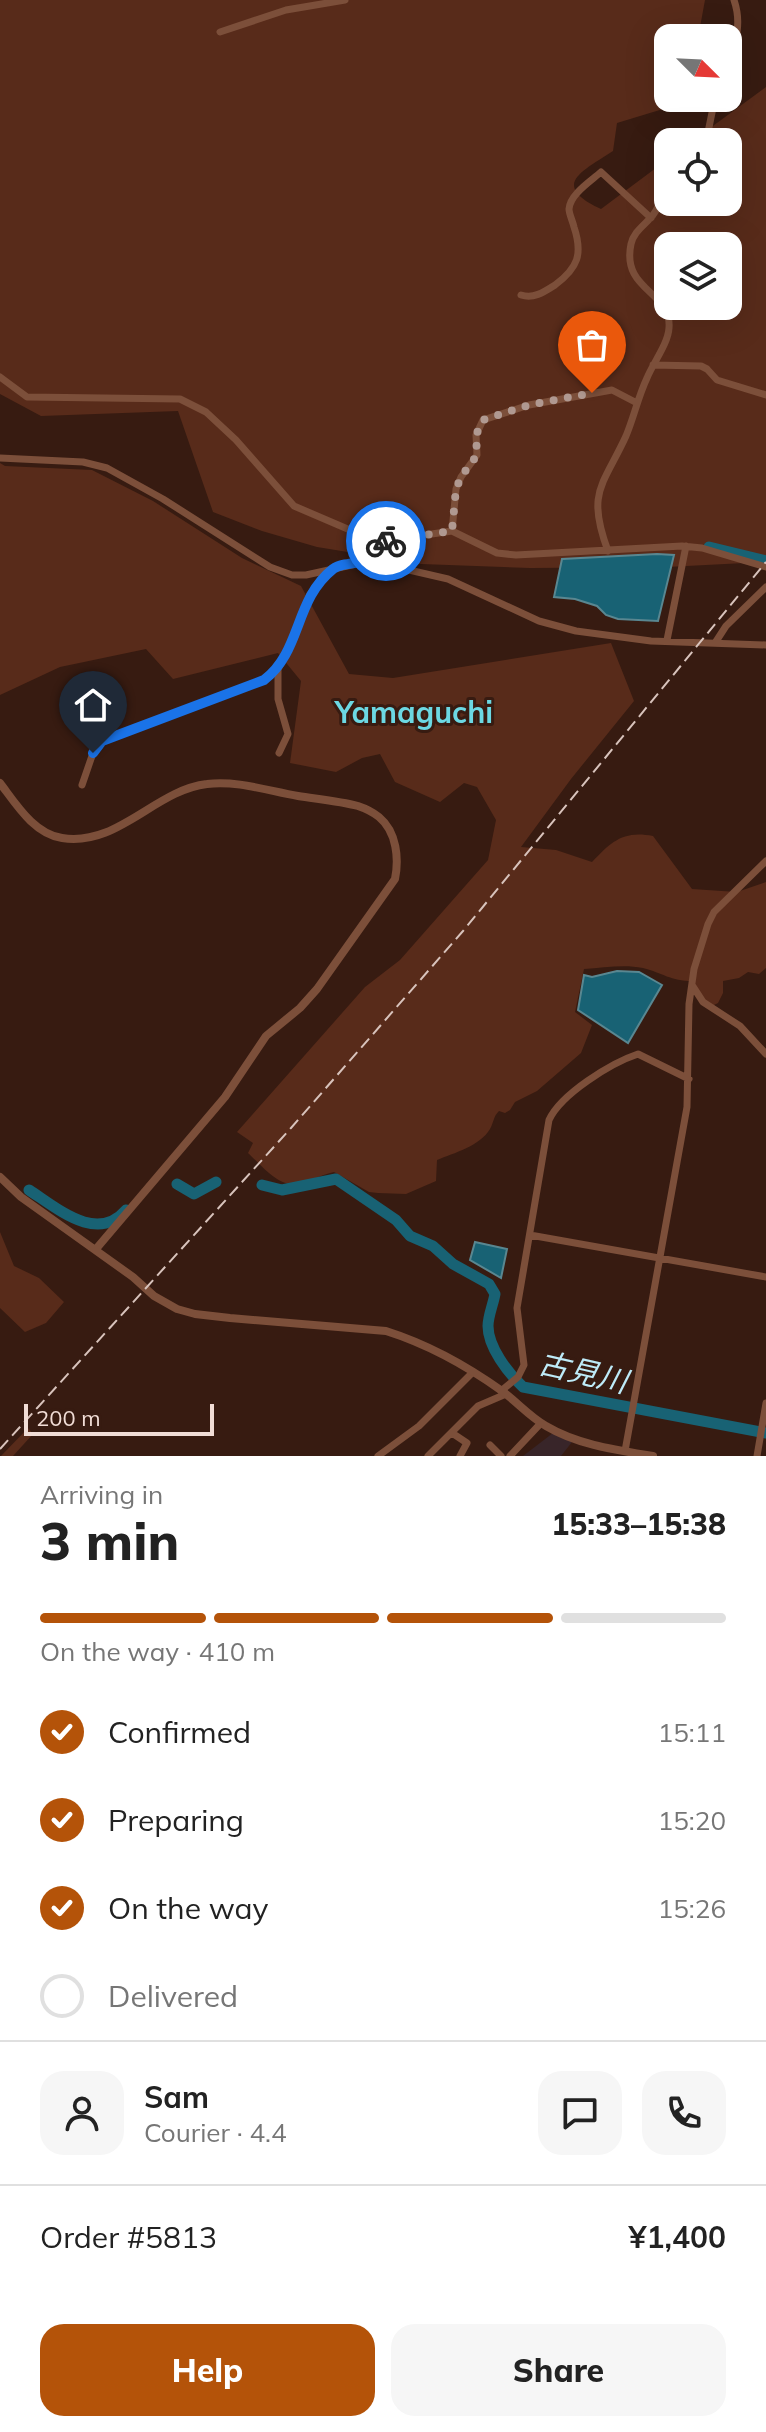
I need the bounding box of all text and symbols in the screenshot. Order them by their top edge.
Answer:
north arrow [654,24,742,112]
map controls [654,24,742,320]
button: locate [654,128,742,216]
button: layers [654,232,742,320]
pin [558,311,626,393]
icon: bag [570,323,614,367]
courier [346,501,426,581]
icon: bike [364,519,408,563]
pin [59,671,127,753]
icon: home [71,683,115,727]
district label: Yamaguchi [334,693,493,731]
water label: 古見川 [535,1343,634,1401]
scale bar [24,1400,214,1436]
text: 200 m [36,1404,101,1432]
text: Arriving in [40,1478,163,1511]
text: 15:33–15:38 [551,1505,726,1543]
text: 3 min [40,1508,179,1573]
text: On the way · 410 m [40,1635,275,1668]
icon: check [40,1710,84,1754]
text: Confirmed [108,1713,251,1751]
text: 15:11 [658,1716,726,1749]
icon: check [40,1798,84,1842]
text: Preparing [108,1801,244,1839]
text: 15:20 [658,1804,726,1837]
icon: check [40,1886,84,1930]
text: On the way [108,1889,268,1927]
text: 15:26 [658,1892,726,1925]
text: Delivered [108,1977,238,2015]
button: person [40,2071,124,2155]
button: chat [538,2071,622,2155]
button: phone [642,2071,726,2155]
text: Sam [144,2078,209,2116]
text: Courier · 4.4 [144,2116,287,2149]
text: Order #5813 [40,2218,217,2256]
text: ¥1,400 [629,2218,726,2256]
button: Help [40,2324,375,2416]
button: Share [391,2324,726,2416]

